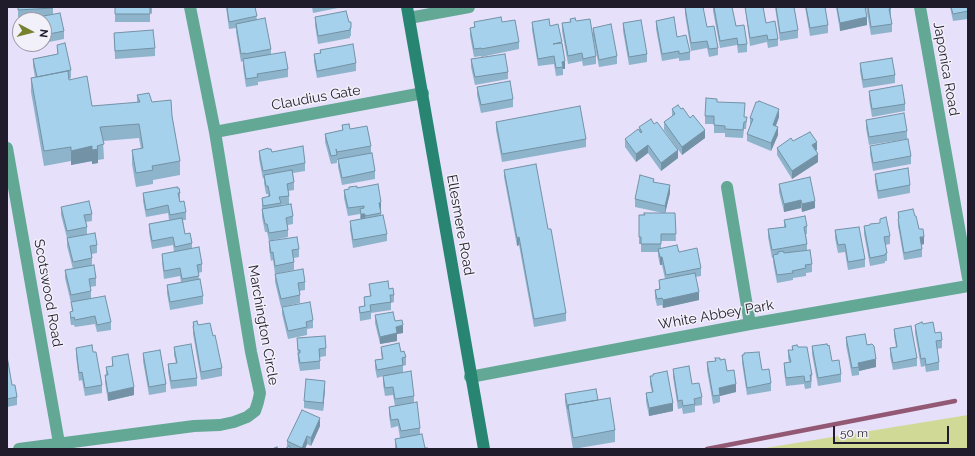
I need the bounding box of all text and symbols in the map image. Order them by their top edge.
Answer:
north arrow [12,12,52,52]
street label: Japonica Road [929,21,963,117]
text: N [36,28,50,38]
street label: Claudius Gate [270,82,362,114]
street label: Ellesmere Road [443,173,477,277]
street label: Scotswood Road [30,238,66,348]
street label: Marchington Circle [244,264,282,386]
street label: White Abbey Park [657,297,775,333]
scale bar [835,418,951,444]
text: 50 m [840,426,868,440]

